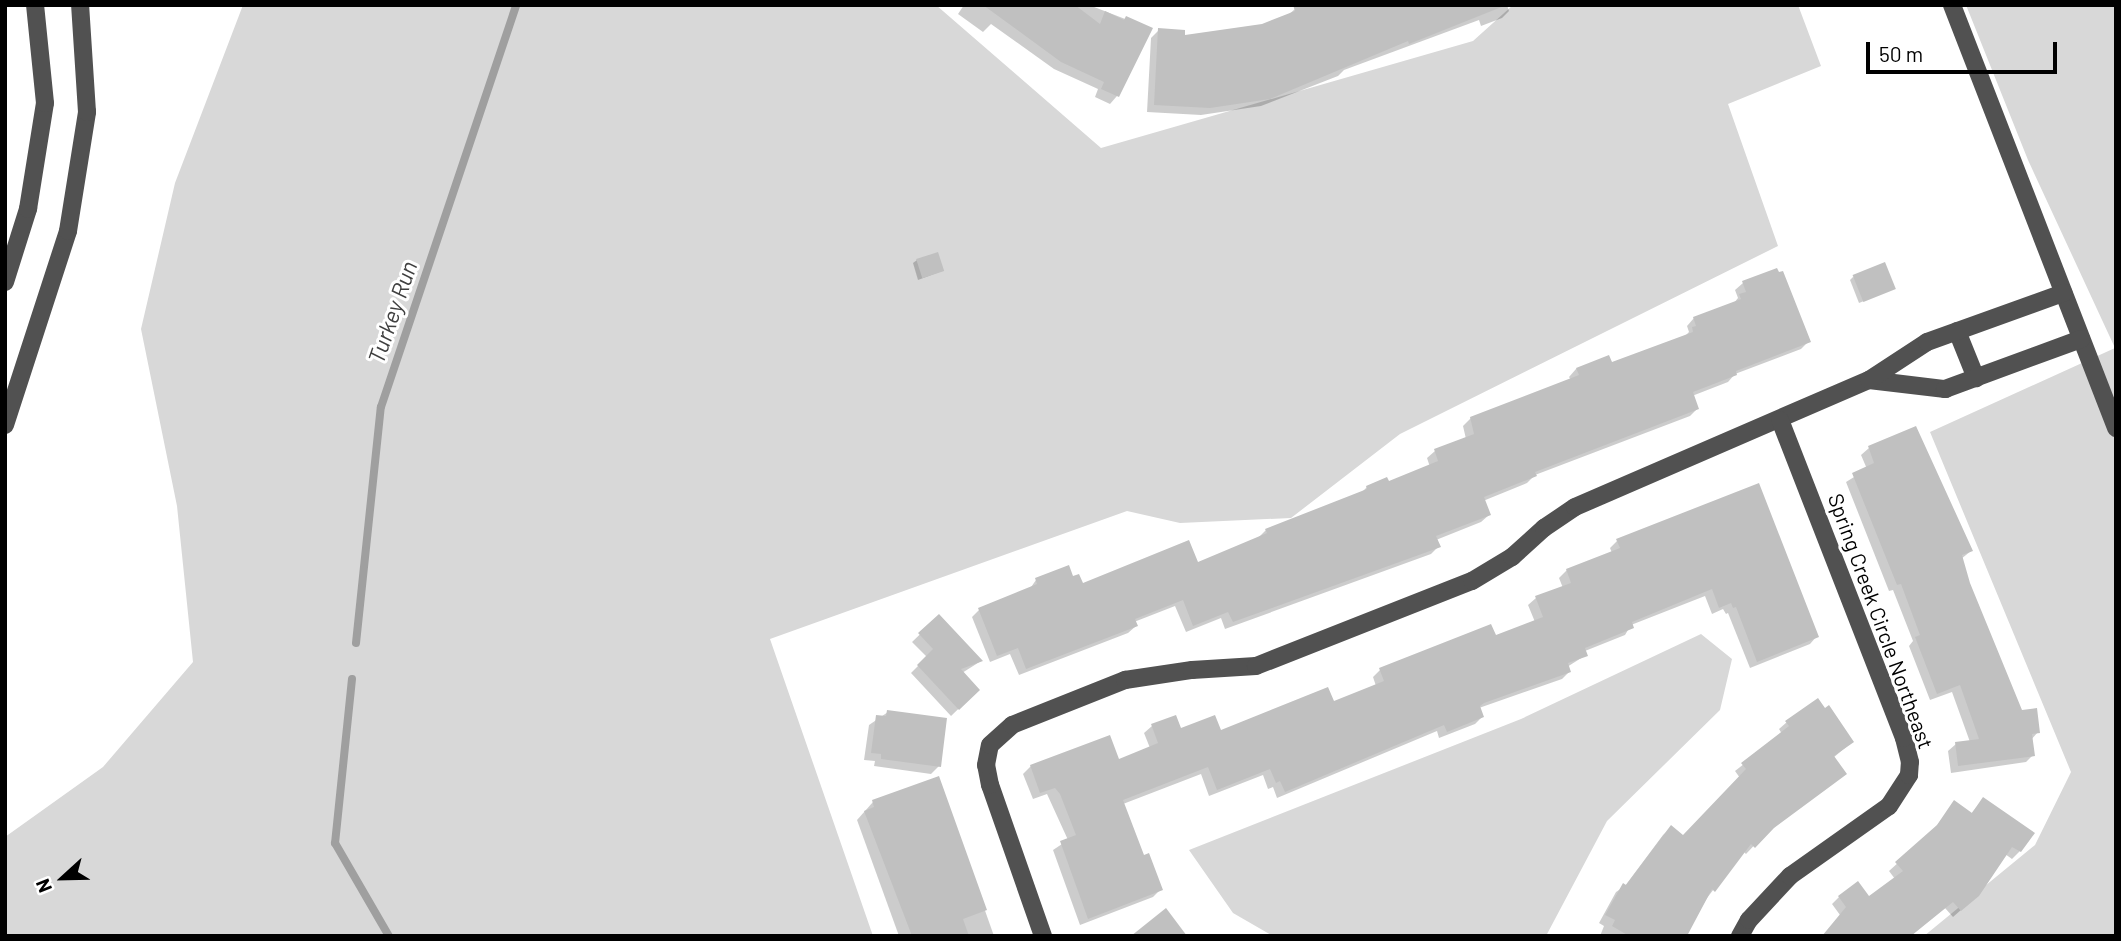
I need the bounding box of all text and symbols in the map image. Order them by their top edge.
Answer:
scale bar [1869,28,2060,72]
text: 50 m [1879,41,1923,66]
water label: Turkey Run [362,257,422,367]
street label: Spring Creek Circle Northeast [1823,490,1939,752]
north arrow [28,843,98,913]
text: N [30,876,56,896]

